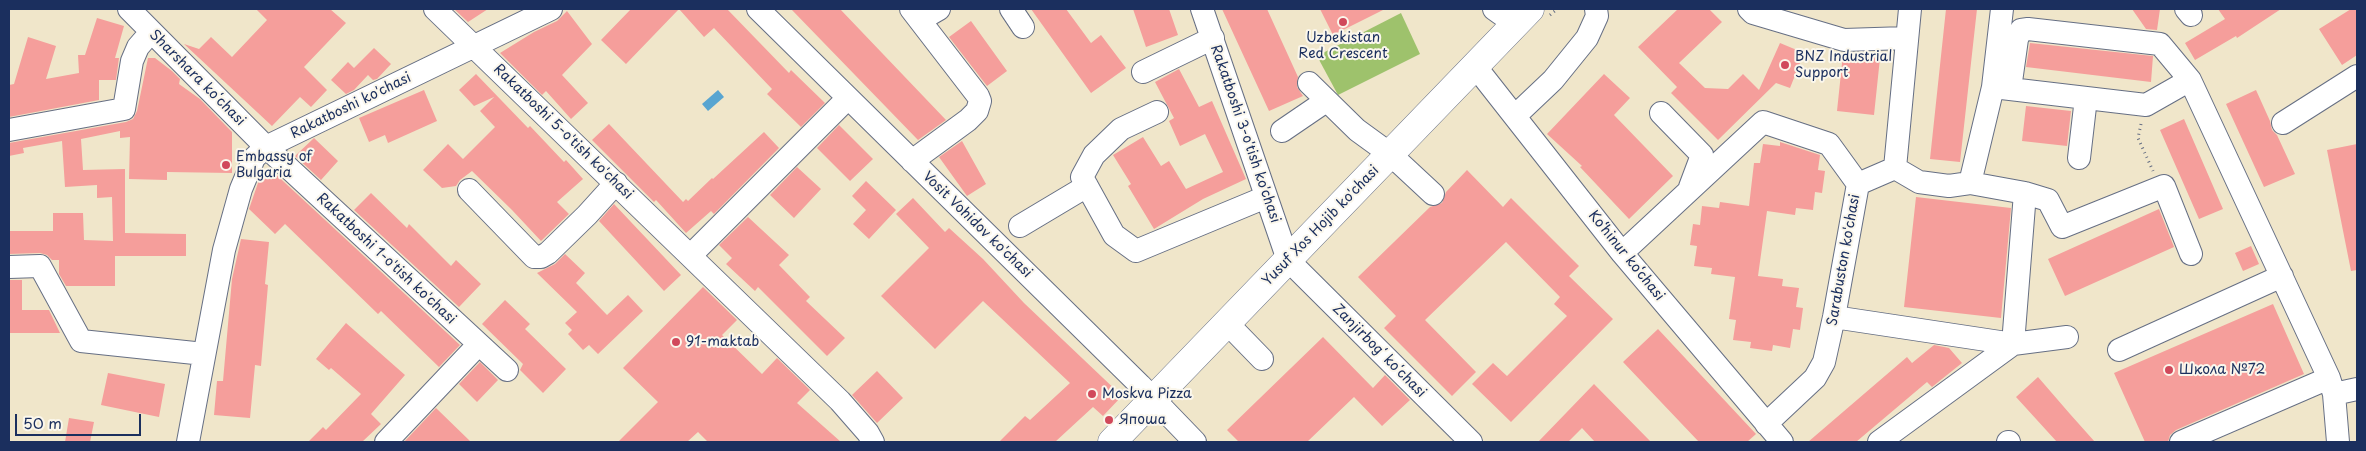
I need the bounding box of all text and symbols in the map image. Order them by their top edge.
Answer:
marker: Uzbekistan Red Crescent [1337,16,1349,28]
street label: Sharshara koʻchasi [146,27,248,129]
place label: Uzbekistan Red Crescent [1298,30,1388,62]
street label: Rakatboshi 3-o'tish ko'chasi [1207,43,1283,225]
place label: BNZ Industrial Support [1795,49,1892,82]
marker: BNZ Industrial Support [1779,59,1791,71]
street label: Rakatboshi 5-o'tish ko'chasi [490,61,636,203]
street label: Rakatboshi ko'chasi [288,69,414,143]
place label: Embassy of Bulgaria [236,149,312,182]
marker: Embassy of Bulgaria [220,159,232,171]
street label: Yusuf Xos Hojib ko'chasi [1259,162,1383,290]
street label: Vosit Vohidov ko'chasi [919,168,1035,282]
street label: Rakatboshi 1-o'tish ko'chasi [313,190,459,328]
street label: Sarabuston ko'chasi [1824,193,1864,327]
street label: Ko‘hinur ko‘chasi [1585,208,1667,304]
street label: Zanjirbogʻ koʻchasi [1329,301,1429,401]
place label: 91-maktab [686,334,759,350]
marker: 91-maktab [670,336,682,348]
place label: Школа №72 [2179,362,2265,378]
marker: Школа №72 [2163,364,2175,376]
place label: Moskva Pizza [1102,386,1192,402]
marker: Moskva Pizza [1086,388,1098,400]
scale bar [18,404,144,436]
text: 50 m [23,411,62,434]
place label: Япоша [1119,412,1166,428]
marker: Япоша [1103,414,1115,426]

